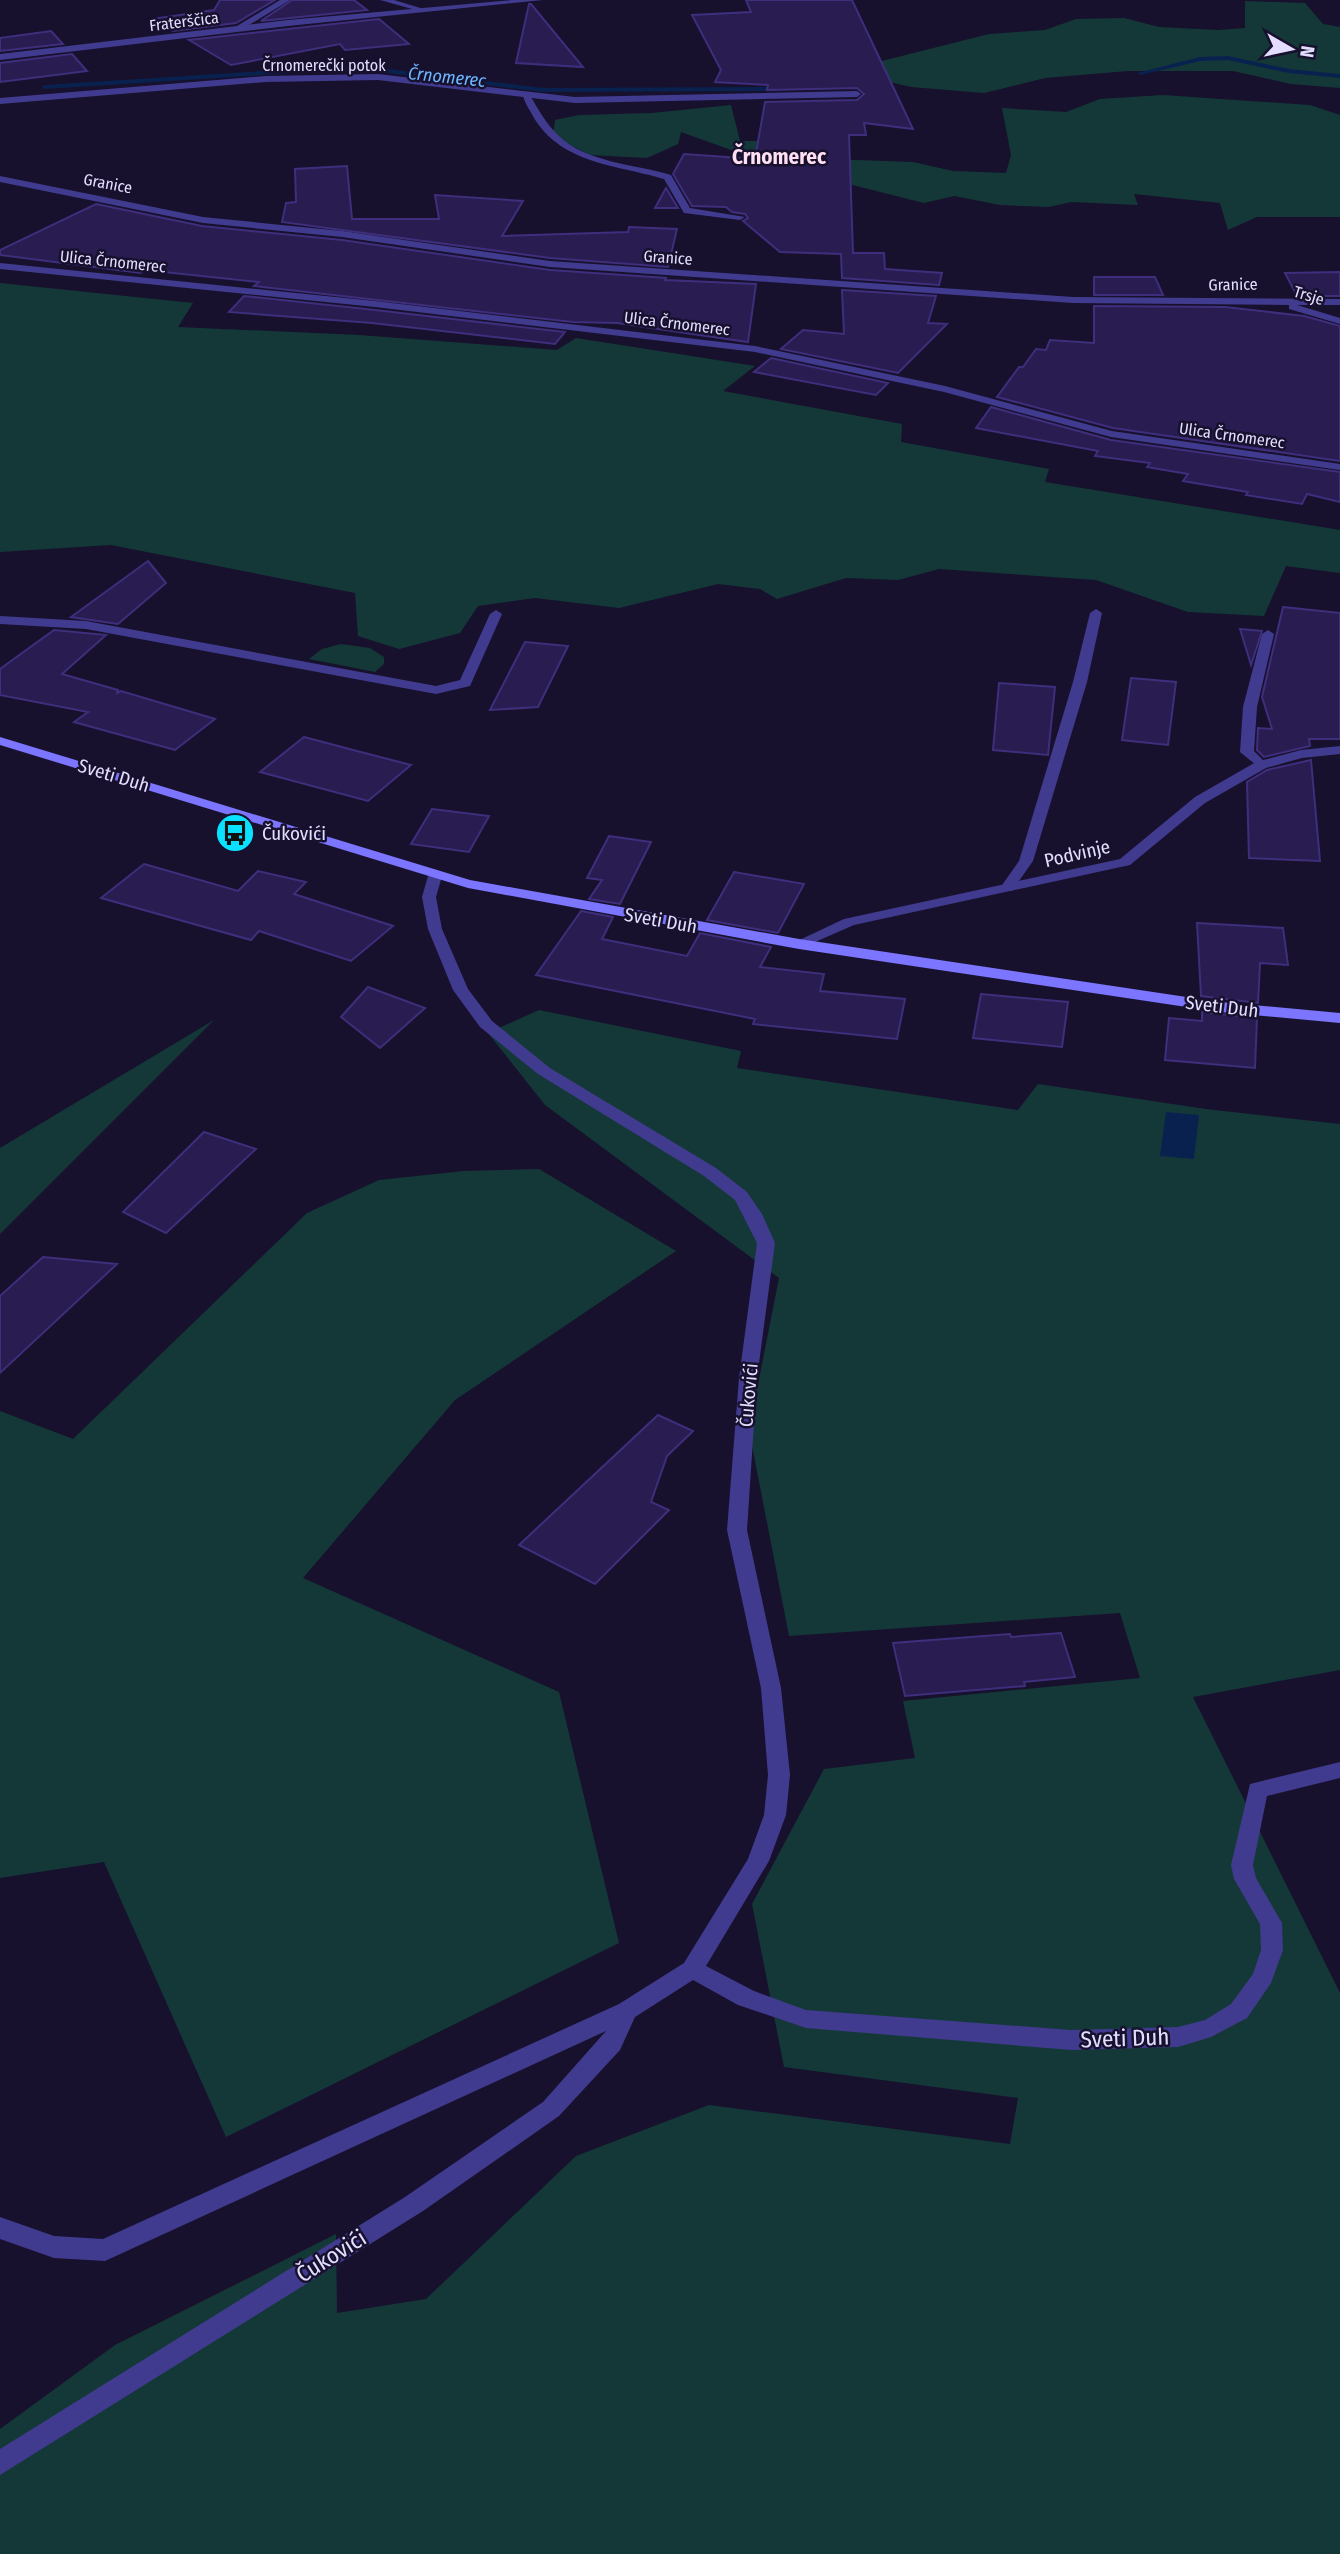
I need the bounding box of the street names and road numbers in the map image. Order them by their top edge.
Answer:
street label: Fraterščica [148,8,220,35]
street label: Črnomerečki potok [262,55,386,75]
street label: Granice [82,169,134,198]
street label: Ulica Črnomerec [59,245,167,277]
street label: Granice [643,246,693,269]
street label: Granice [1208,275,1258,294]
street label: Trsje [1291,282,1327,309]
street label: Ulica Črnomerec [623,307,731,339]
street label: Ulica Črnomerec [1178,418,1286,452]
street label: Sveti Duh [75,754,152,797]
street label: Podvinje [1042,835,1112,872]
street label: Sveti Duh [623,903,699,938]
street label: Sveti Duh [1184,991,1260,1022]
street label: Čukovići [734,1362,763,1428]
street label: Sveti Duh [1080,2022,1170,2054]
street label: Čukovići [290,2223,371,2288]

